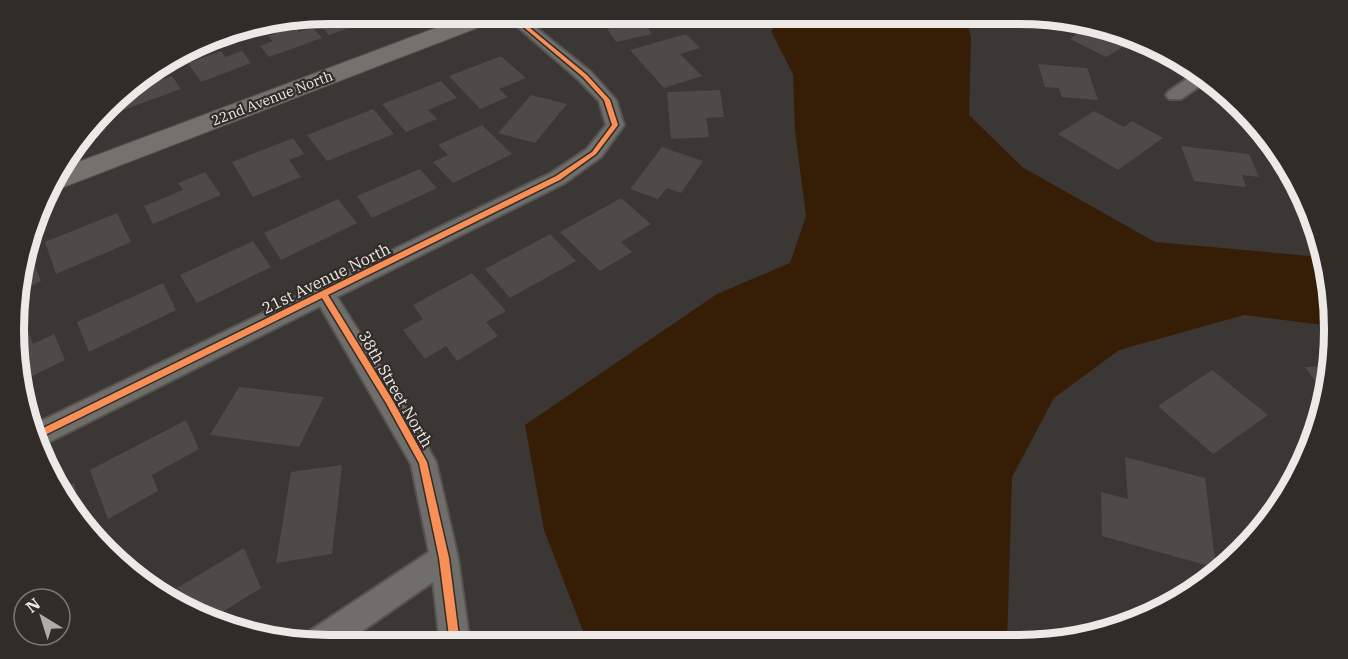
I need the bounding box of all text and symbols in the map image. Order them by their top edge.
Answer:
street label: 22nd Avenue North [209,66,336,129]
street label: 21st Avenue North [258,238,394,318]
street label: 38th Street North [354,327,438,451]
north arrow [12,587,72,647]
text: N [22,593,44,617]

